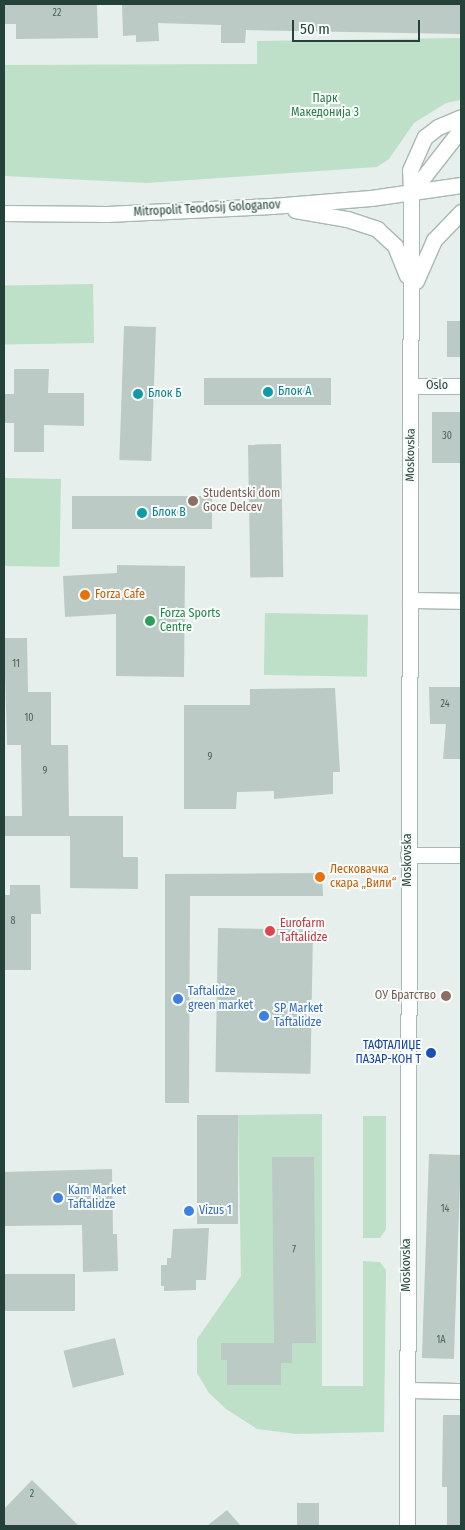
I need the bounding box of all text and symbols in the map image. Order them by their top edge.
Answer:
house number: 22 [53,8,61,20]
scale bar [295,10,422,42]
text: 50 m [300,20,330,38]
park label: Парк Македонија 3 [291,92,359,120]
street label: Mitropolit Teodosij Gologanov [133,198,281,220]
street label: Oslo [426,379,448,393]
place label: Блок А [278,385,311,399]
marker: Блок А [262,386,274,398]
place label: Блок Б [148,387,181,401]
marker: Блок Б [132,388,144,400]
street label: Moskovska [403,428,419,482]
house number: 30 [442,431,452,443]
place label: Studentski dom Goce Delcev [203,487,280,515]
marker: Studentski dom Goce Delcev [187,495,199,507]
place label: Блок В [152,506,186,520]
marker: Блок В [136,507,148,519]
place label: Forza Cafe [95,588,145,602]
marker: Forza Cafe [79,589,91,601]
place label: Forza Sports Centre [160,607,220,635]
marker: Forza Sports Centre [144,615,156,627]
house number: 11 [12,659,20,671]
house number: 24 [440,699,450,711]
house number: 10 [24,713,34,725]
house number: 9 [208,752,212,764]
house number: 9 [43,766,47,778]
street label: Moskovska [401,833,415,887]
place label: Лесковачка скара „Вили“ [330,863,396,891]
marker: Лесковачка скара „Вили“ [314,871,326,883]
house number: 8 [11,916,15,928]
place label: Eurofarm Taftalidze [280,917,327,945]
marker: Eurofarm Taftalidze [264,925,276,937]
place label: Taftalidze green market [188,985,253,1013]
place label: ОУ Братство [375,989,436,1003]
marker: ОУ Братство [440,990,452,1002]
marker: Taftalidze green market [172,993,184,1005]
place label: SP Market Taftalidze [274,1002,323,1030]
marker: SP Market Taftalidze [258,1010,270,1022]
place label: ТАФТАЛИЏЕ ПАЗАР-КОН Т [356,1039,421,1067]
marker: ТАФТАЛИЏЕ ПАЗАР-КОН Т [425,1047,437,1059]
place label: Kam Market Taftalidze [68,1184,126,1212]
marker: Kam Market Taftalidze [52,1192,64,1204]
place label: Vizus 1 [199,1204,232,1218]
house number: 14 [441,1204,449,1216]
marker: Vizus 1 [183,1205,195,1217]
street label: Moskovska [400,1238,414,1292]
house number: 7 [292,1245,296,1257]
house number: 1А [436,1335,446,1347]
house number: 2 [30,1489,34,1501]

